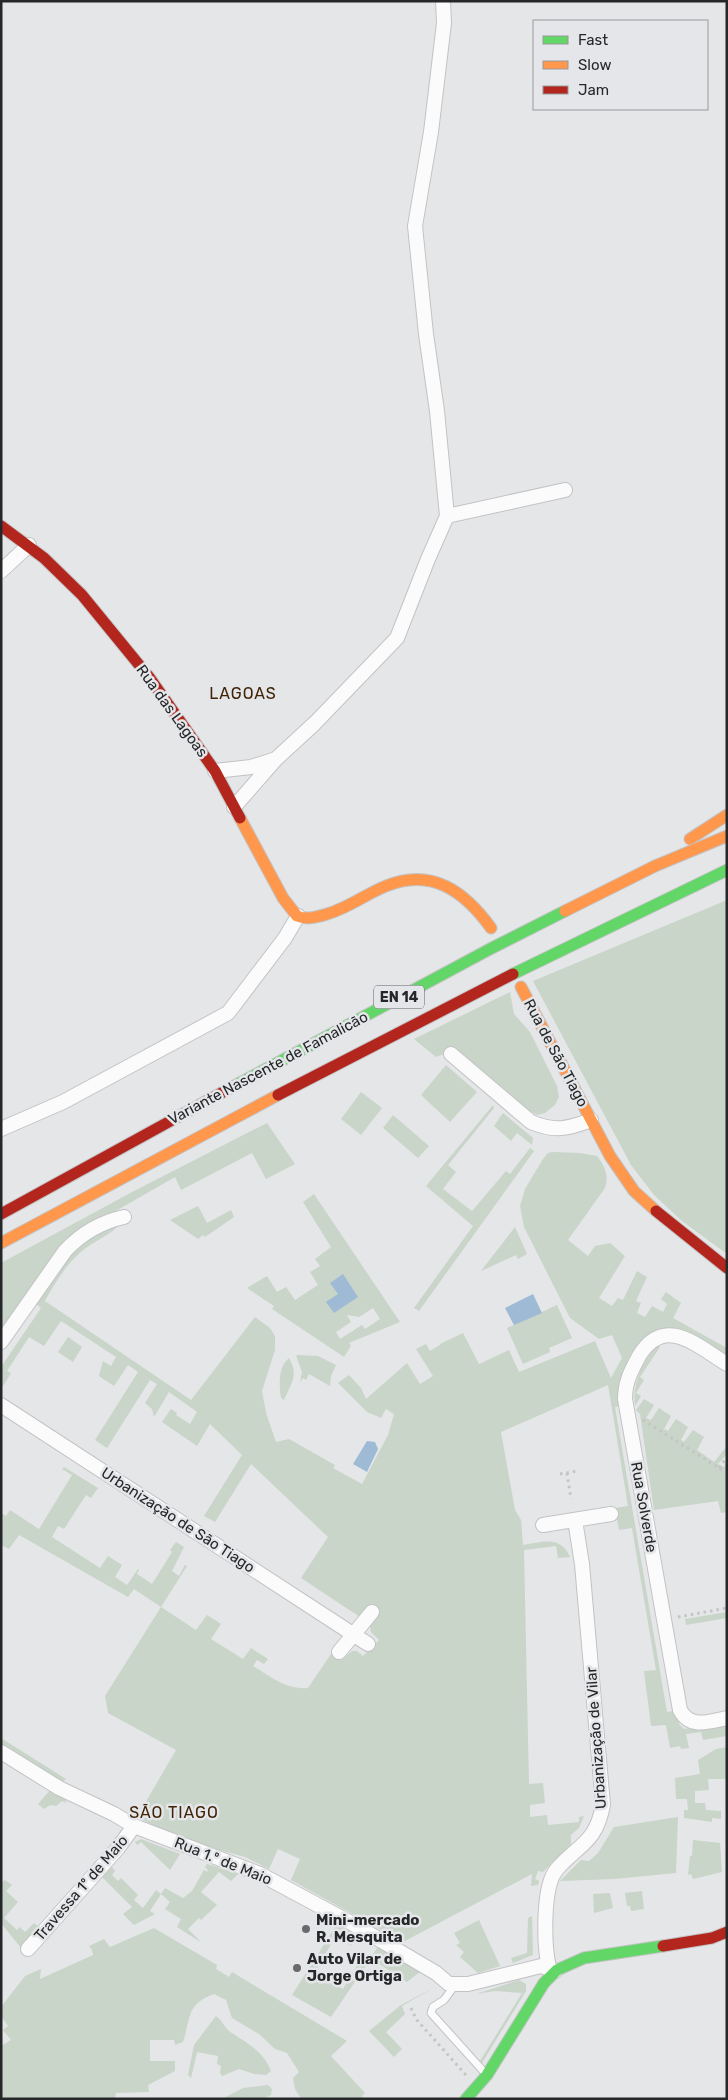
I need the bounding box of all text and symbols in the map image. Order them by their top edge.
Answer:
legend [533,20,708,110]
text: Fast [578,31,608,49]
text: Slow [578,56,611,74]
text: Jam [578,81,609,99]
street label: Rua das Lagoas [133,661,212,761]
district label: LAGOAS [209,684,277,703]
road number: EN 14 [374,986,424,1009]
street label: Rua de São Tiago [520,996,592,1110]
street label: Variante Nascente de Famalicão [165,1008,371,1128]
street label: Rua Solverde [627,1460,661,1554]
street label: Urbanização de São Tiago [98,1464,258,1576]
street label: Urbanização de Vilar [582,1666,610,1810]
district label: SÃO TIAGO [129,1803,219,1822]
street label: Travessa 1º de Maio [30,1832,132,1944]
street label: Rua 1.º de Maio [172,1833,274,1889]
place label: Mini-mercado R. Mesquita [316,1911,420,1946]
marker: Mini-mercado R. Mesquita [300,1923,312,1935]
place label: Auto Vilar de Jorge Ortiga [307,1950,402,1985]
marker: Auto Vilar de Jorge Ortiga [291,1962,303,1974]

